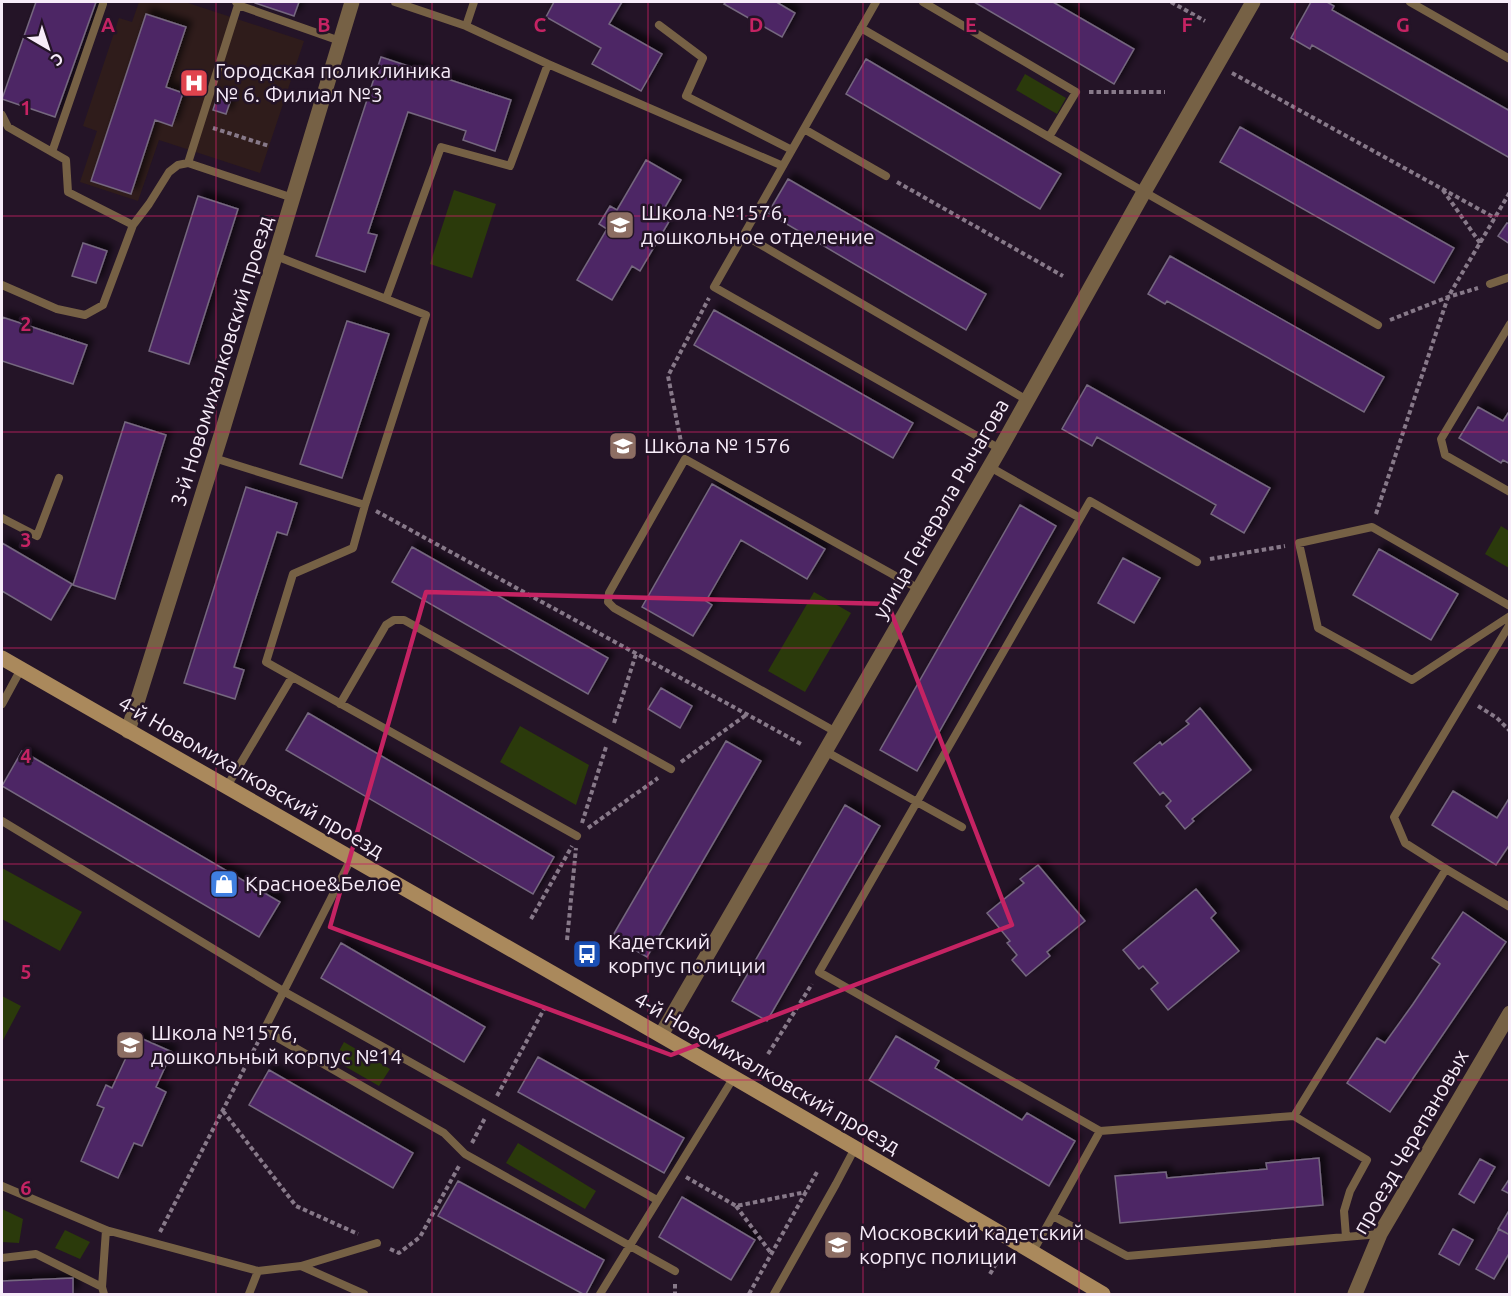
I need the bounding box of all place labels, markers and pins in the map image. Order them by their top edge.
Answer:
place label: Городская поликлиника № 6. Филиал №3 [215,58,451,106]
hospital icon: Городская поликлиника № 6. Филиал №3 [178,67,210,99]
place label: Школа №1576, дошкольное отделение [641,200,875,248]
school or university icon: Школа №1576, дошкольное отделение [604,209,636,241]
school or university icon: Школа № 1576 [607,430,639,462]
place label: Школа № 1576 [644,433,790,457]
shop icon: Красное&Белое [208,868,240,900]
place label: Красное&Белое [245,871,401,895]
place label: Кадетский корпус полиции [608,929,766,977]
bus stop icon: Кадетский корпус полиции [571,938,603,970]
place label: Школа №1576, дошкольный корпус №14 [151,1020,402,1068]
school or university icon: Школа №1576, дошкольный корпус №14 [114,1029,146,1061]
place label: Московский кадетский корпус полиции [859,1220,1084,1268]
school or university icon: Московский кадетский корпус полиции [822,1229,854,1261]

